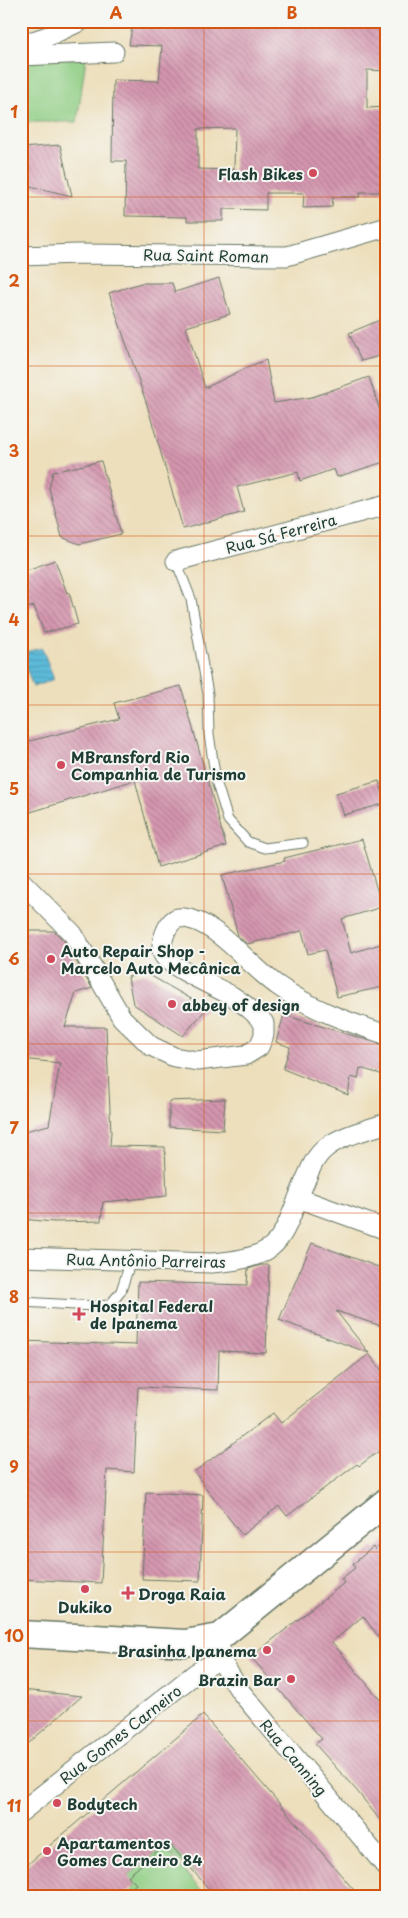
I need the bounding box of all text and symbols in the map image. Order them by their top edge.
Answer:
text: A [110,0,123,24]
text: B [287,0,298,24]
text: 1 [10,99,18,123]
place label: Flash Bikes [218,162,303,185]
marker: Flash Bikes [307,167,319,179]
street label: Rua Saint Roman [143,242,269,268]
text: 2 [8,268,20,292]
text: 3 [9,438,19,462]
street label: Rua Sá Ferreira [223,507,340,559]
text: 4 [9,607,20,631]
place label: MBransford Rio Companhia de Turismo [71,745,246,785]
marker: MBransford Rio Companhia de Turismo [55,759,67,771]
text: 5 [9,776,19,800]
place label: Auto Repair Shop - Marcelo Auto Mecânica [61,939,241,979]
text: 6 [8,946,20,970]
marker: Auto Repair Shop - Marcelo Auto Mecânica [45,953,57,965]
place label: abbey of design [182,993,300,1016]
marker: abbey of design [166,998,178,1010]
text: 7 [9,1115,19,1139]
street label: Rua Antônio Parreiras [66,1247,226,1273]
text: 8 [9,1284,19,1308]
place label: Hospital Federal de Ipanema [90,1294,213,1334]
marker: Hospital Federal de Ipanema [72,1307,86,1321]
text: 9 [9,1454,19,1478]
place label: Droga Raia [138,1582,227,1605]
marker: Dukiko [79,1583,91,1595]
marker: Droga Raia [122,1587,134,1599]
place label: Dukiko [58,1595,112,1618]
text: 10 [4,1623,24,1647]
place label: Brasinha Ipanema [117,1639,257,1662]
marker: Brasinha Ipanema [261,1644,273,1656]
place label: Brazin Bar [198,1668,281,1691]
marker: Brazin Bar [285,1673,297,1685]
street label: Rua Gomes Carneiro [54,1679,186,1789]
street label: Rua Canning [255,1714,333,1800]
place label: Bodytech [67,1792,138,1815]
text: 11 [7,1793,21,1817]
marker: Bodytech [51,1797,63,1809]
place label: Apartamentos Gomes Carneiro 84 [57,1831,202,1871]
marker: Apartamentos Gomes Carneiro 84 [41,1845,53,1857]

